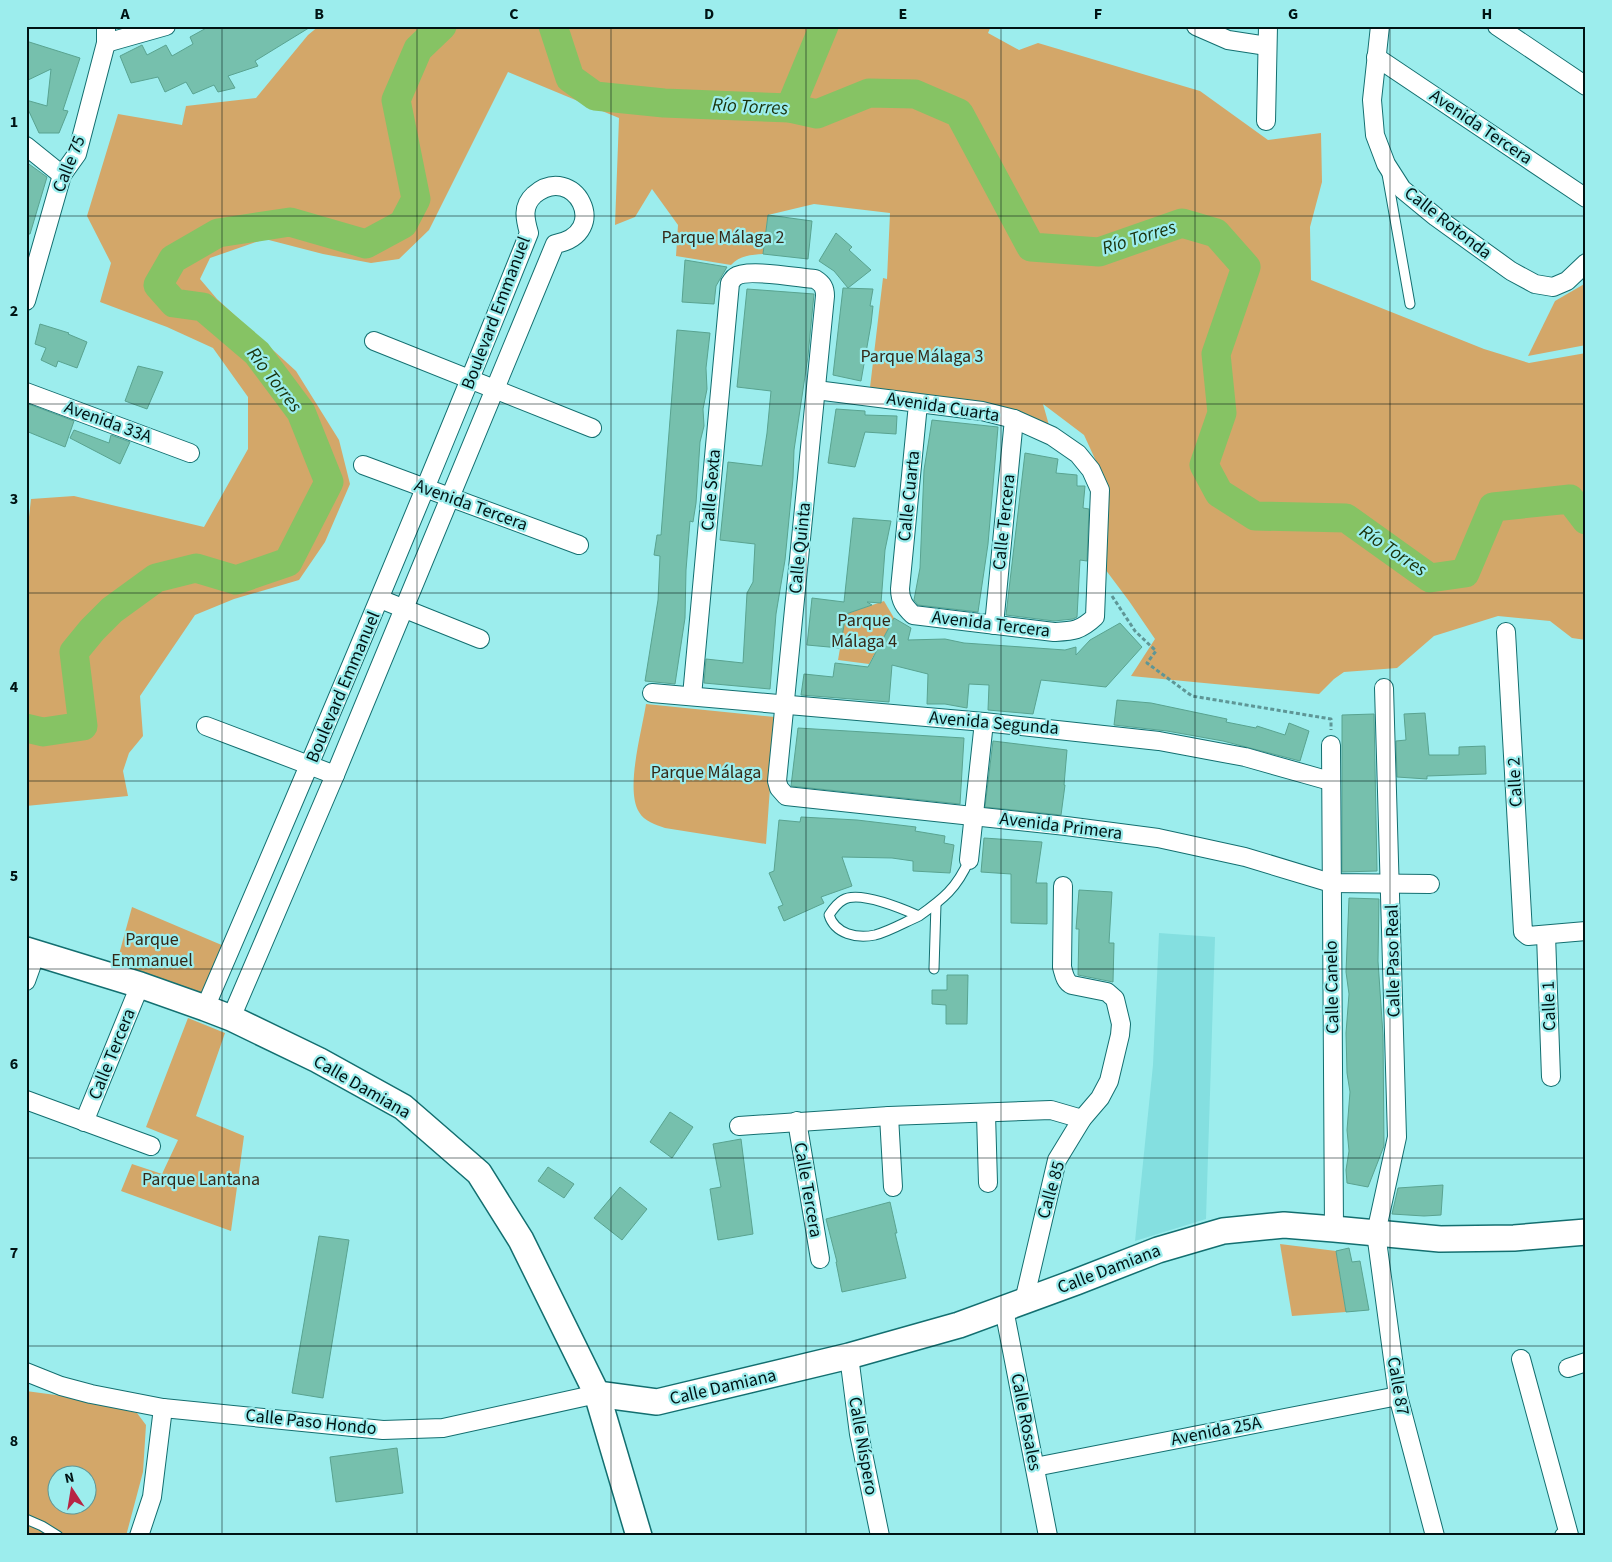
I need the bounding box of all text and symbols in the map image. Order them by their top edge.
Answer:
text: A [119,3,130,25]
text: B [314,3,324,25]
text: C [509,3,519,25]
text: D [704,3,714,25]
text: E [899,3,907,25]
text: F [1094,3,1102,25]
text: G [1288,3,1298,25]
text: H [1482,3,1492,25]
street label: Avenida Tercera [1425,83,1537,171]
water label: Río Torres [711,92,789,122]
text: 1 [10,111,18,133]
street label: Calle 75 [46,132,92,196]
street label: Calle Rotonda [1399,181,1497,265]
water label: Río Torres [1099,214,1180,262]
park label: Parque Málaga 2 [661,225,785,250]
street label: Boulevard Emmanuel [455,233,537,393]
text: 2 [10,300,18,322]
water label: Río Torres [240,342,308,419]
park label: Parque Málaga 3 [860,344,984,369]
street label: Avenida Cuarta [885,386,1001,428]
street label: Avenida 33A [61,395,155,449]
street label: Calle Sexta [695,448,727,532]
street label: Calle Cuarta [892,449,926,543]
street label: Avenida Tercera [411,473,531,537]
street label: Calle Tercera [987,473,1021,571]
text: 3 [10,488,18,510]
street label: Calle Quinta [783,501,817,595]
water label: Río Torres [1354,518,1432,584]
street label: Avenida Tercera [930,604,1052,644]
street label: Boulevard Emmanuel [300,608,386,766]
park label: Parque Málaga 4 [831,608,897,654]
text: 4 [10,676,19,698]
street label: Avenida Segunda [928,705,1060,741]
street label: Calle 2 [1501,756,1529,808]
park label: Parque Málaga [651,760,761,785]
street label: Avenida Primera [998,806,1124,846]
text: 5 [10,865,18,887]
street label: Calle Paso Real [1380,904,1406,1018]
park label: Parque Emmanuel [111,927,193,973]
street label: Calle Canelo [1319,940,1345,1034]
street label: Calle 1 [1536,981,1562,1031]
street label: Calle Tercera [82,1005,142,1103]
street label: Calle Damiana [309,1049,415,1125]
text: 6 [10,1053,18,1075]
street label: Calle Tercera [787,1140,829,1240]
street label: Calle 85 [1031,1158,1071,1222]
park label: Parque Lantana [142,1167,260,1192]
street label: Calle Damiana [1054,1238,1164,1300]
text: 7 [10,1242,18,1264]
street label: Calle 87 [1381,1355,1415,1417]
street label: Calle Damiana [667,1363,779,1411]
street label: Calle Rosales [1004,1371,1048,1473]
street label: Calle Níspero [842,1395,884,1497]
street label: Calle Paso Hondo [244,1403,378,1441]
street label: Avenida 25A [1169,1410,1264,1452]
text: 8 [10,1430,18,1452]
north arrow [48,1464,98,1514]
text: N [63,1468,76,1489]

